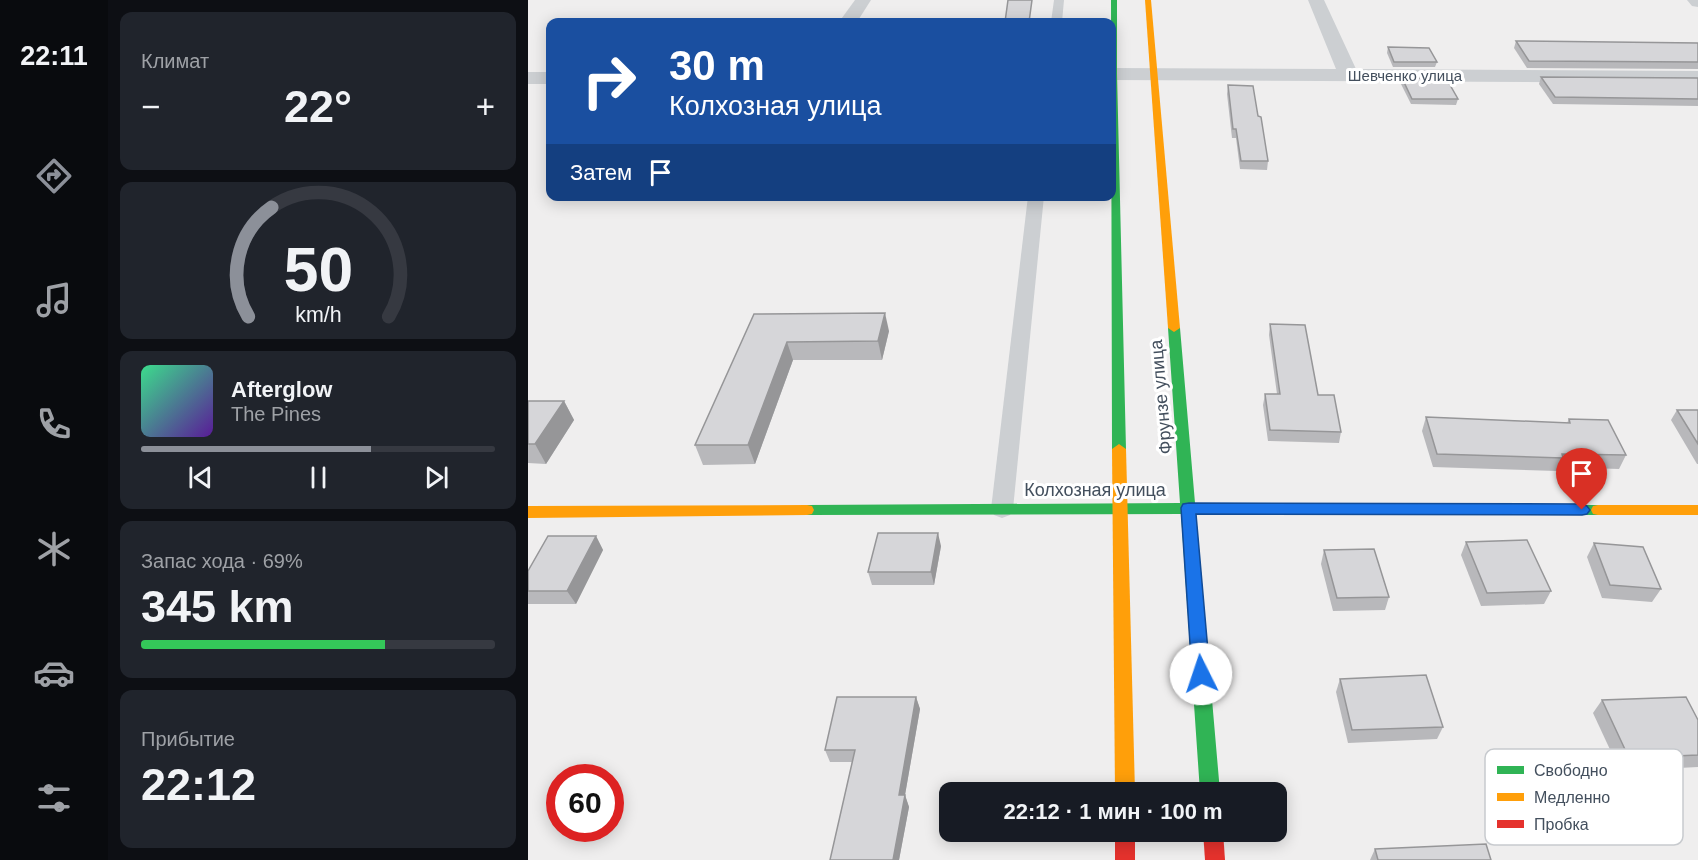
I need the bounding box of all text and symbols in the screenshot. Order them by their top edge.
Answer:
text: 22:11 [20,41,88,71]
icon: right [570,42,648,120]
text: 30 m [669,42,765,89]
text: Климат [141,50,209,72]
street label: Шевченко улица [1348,67,1463,84]
text: 22° [284,81,352,132]
text: − [141,88,160,125]
text: + [476,88,495,125]
text: Колхозная улица [669,91,881,121]
icon: directions [33,155,75,197]
icon: arrive [644,156,677,189]
text: Затем [570,160,632,185]
text: 50 [283,236,353,305]
icon: music [33,279,75,321]
text: km/h [295,304,341,328]
street label: Фрунзе улица [1146,338,1176,455]
text: Afterglow [231,377,332,402]
icon: phone [33,403,75,445]
text: The Pines [231,403,321,425]
pin [1556,448,1607,510]
icon: arrive [1565,457,1598,490]
icon: previous [184,461,217,494]
icon: pause [302,461,335,494]
icon: next [420,461,453,494]
street label: Колхозная улица [1024,480,1167,500]
icon: climate [33,528,75,570]
text: Запас хода · 69% [141,550,303,572]
text: 345 km [141,581,294,632]
position arrow [1169,642,1233,706]
icon: car [33,652,75,694]
text: Прибытие [141,728,235,750]
legend [1485,749,1683,845]
text: 22:12 [141,759,256,810]
text: Свободно [1534,762,1608,779]
speed limit sign: 60 [546,764,624,842]
icon: filters [33,777,75,819]
text: Медленно [1534,789,1610,806]
text: 22:12 · 1 мин · 100 m [1003,799,1223,824]
text: Пробка [1534,816,1589,833]

